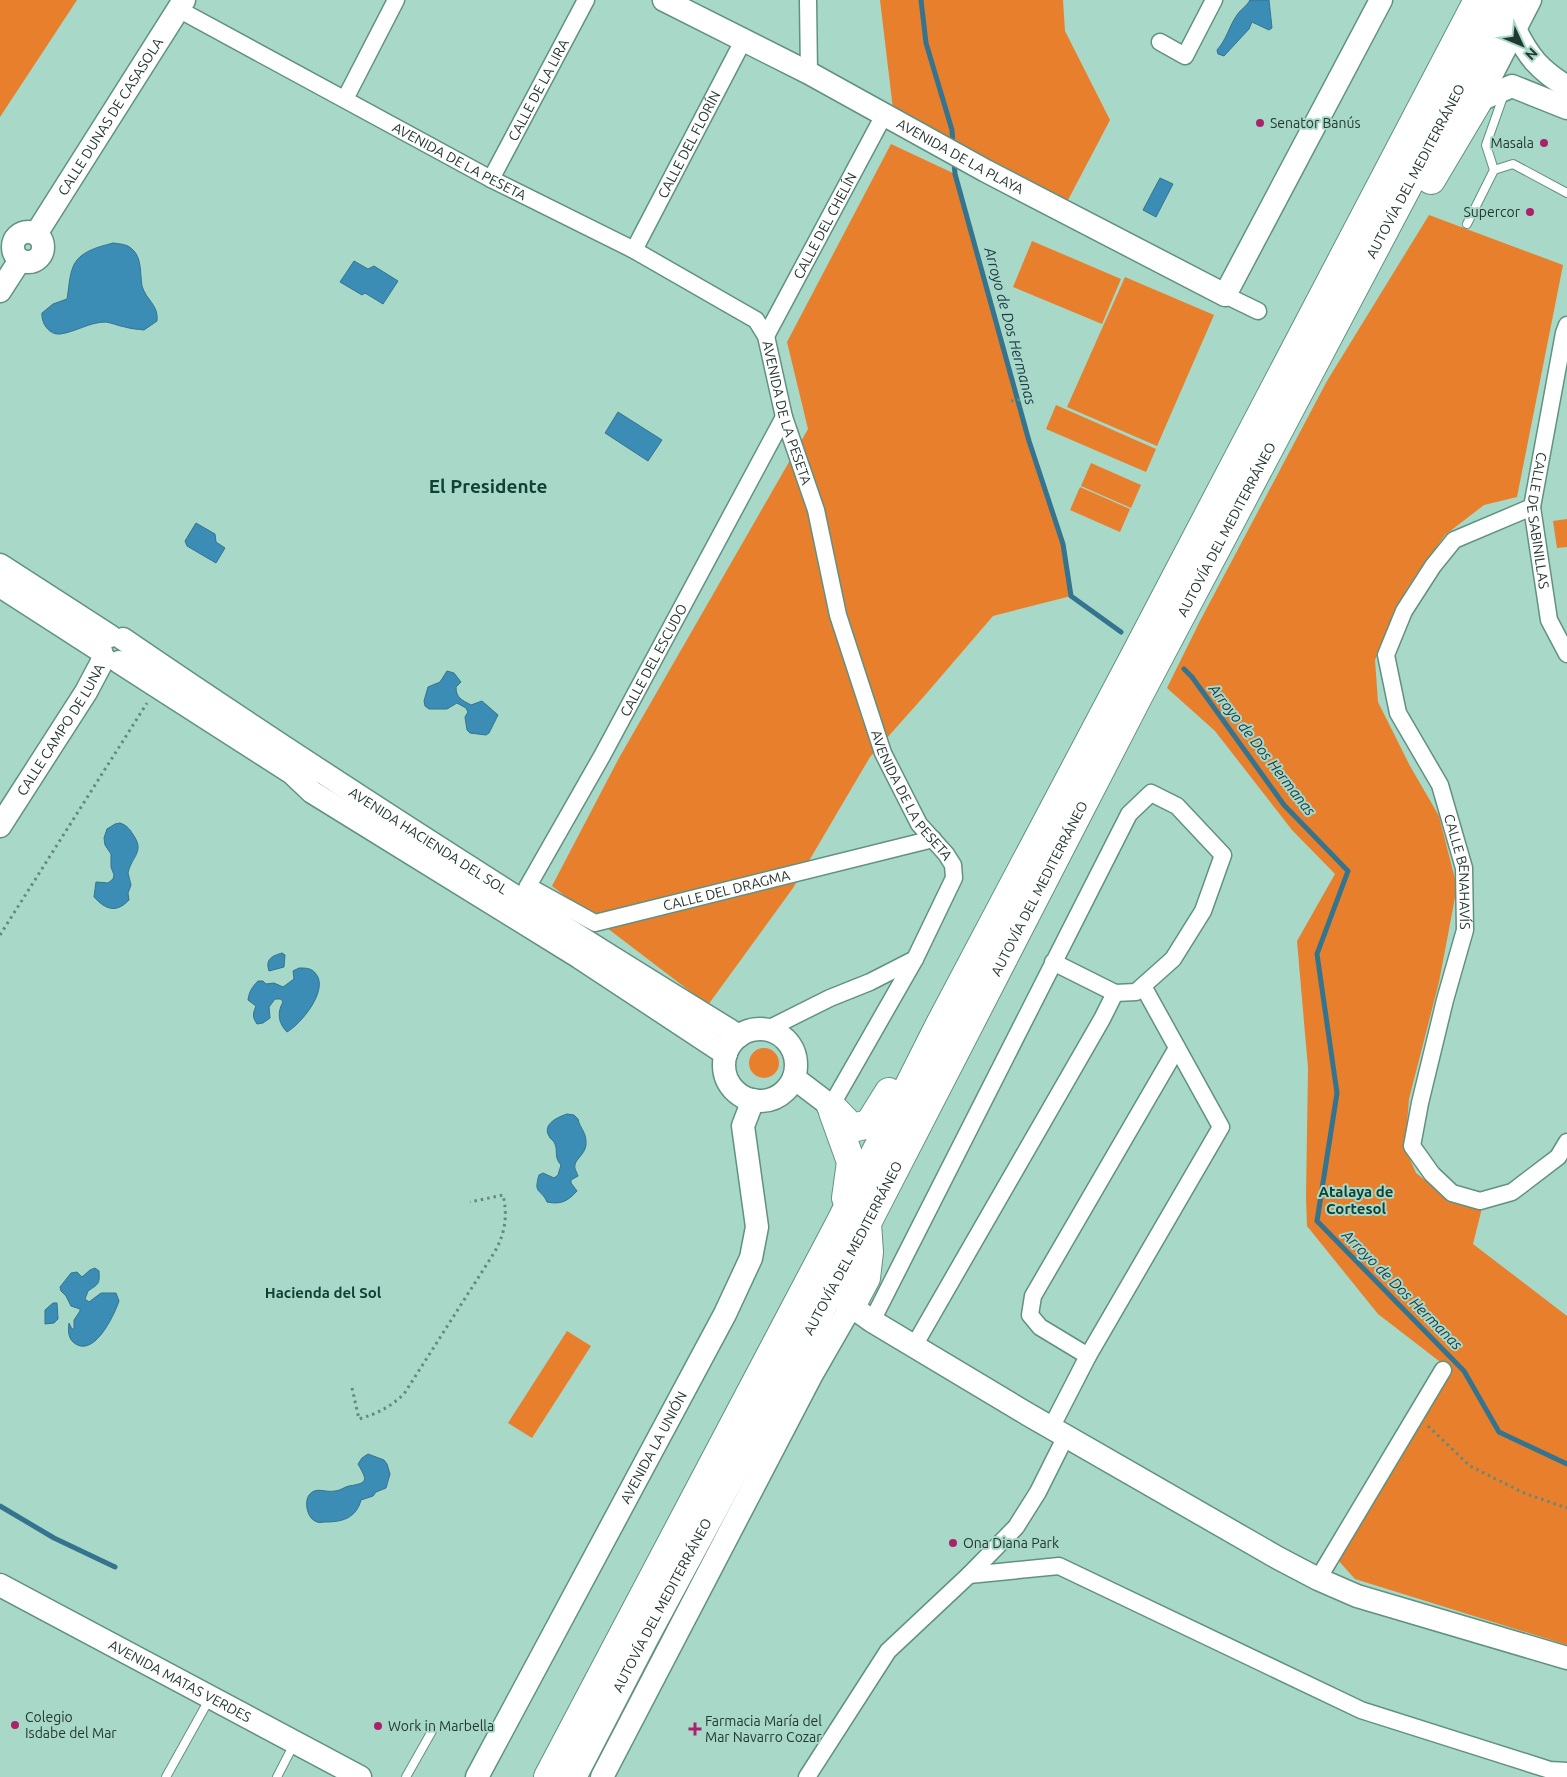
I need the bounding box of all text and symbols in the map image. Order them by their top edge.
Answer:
north arrow [1497,20,1547,70]
street label: CALLE DUNAS DE CASASOLA [55,35,166,198]
street label: CALLE DE LA LIRA [505,36,572,144]
text: N [1522,45,1541,63]
street label: AUTOVÍA DEL MEDITERRÁNEO [1363,81,1468,261]
street label: CALLE DEL FLORÍN [654,88,724,201]
street label: AVENIDA DE LA PLAYA [894,115,1026,197]
place label: Senator Banús [1270,115,1361,131]
marker: Senator Banús [1254,117,1266,129]
street label: AVENIDA DE LA PESETA [390,119,529,203]
place label: Masala [1490,135,1534,151]
marker: Masala [1538,137,1550,149]
street label: CALLE DEL CHELÍN [790,170,860,282]
place label: Supercor [1463,204,1521,220]
marker: Supercor [1524,206,1536,218]
water label: Arroyo de Dos Hermanas [981,244,1040,407]
street label: AVENIDA DE LA PESETA [759,339,815,487]
street label: AUTOVÍA DEL MEDITERRÁNEO [1174,439,1279,619]
street label: CALLE DE SABINILLAS [1524,451,1552,590]
district label: El Presidente [429,475,547,497]
street label: CALLE DEL ESCUDO [617,601,690,719]
street label: CALLE CAMPO DE LUNA [14,661,108,799]
water label: Arroyo de Dos Hermanas [1205,680,1320,819]
street label: AVENIDA DE LA PESETA [868,728,956,863]
street label: AVENIDA HACIENDA DEL SOL [346,784,511,897]
street label: AUTOVÍA DEL MEDITERRÁNEO [988,798,1091,979]
street label: CALLE BENAHAVÍS [1441,812,1474,930]
street label: CALLE DEL DRAGMA [661,867,792,914]
street label: AUTOVÍA DEL MEDITERRÁNEO [800,1158,906,1338]
district label: Atalaya de Cortesol [1319,1183,1393,1217]
water label: Arroyo de Dos Hermanas [1338,1226,1466,1354]
district label: Hacienda del Sol [265,1284,382,1301]
street label: AVENIDA LA UNIÓN [617,1389,690,1506]
street label: AUTOVÍA DEL MEDITERRÁNEO [609,1515,715,1695]
place label: Ona Diana Park [963,1535,1059,1551]
marker: Ona Diana Park [947,1537,959,1549]
street label: AVENIDA MATAS VERDES [106,1637,254,1725]
place label: Colegio Isdabe del Mar [25,1709,117,1741]
place label: Farmacia María del Mar Navarro Cozar [705,1713,822,1745]
place label: Work in Marbella [388,1718,494,1734]
marker: Colegio Isdabe del Mar [9,1719,21,1731]
marker: Work in Marbella [372,1720,384,1732]
marker: Farmacia María del Mar Navarro Cozar [689,1723,701,1735]

